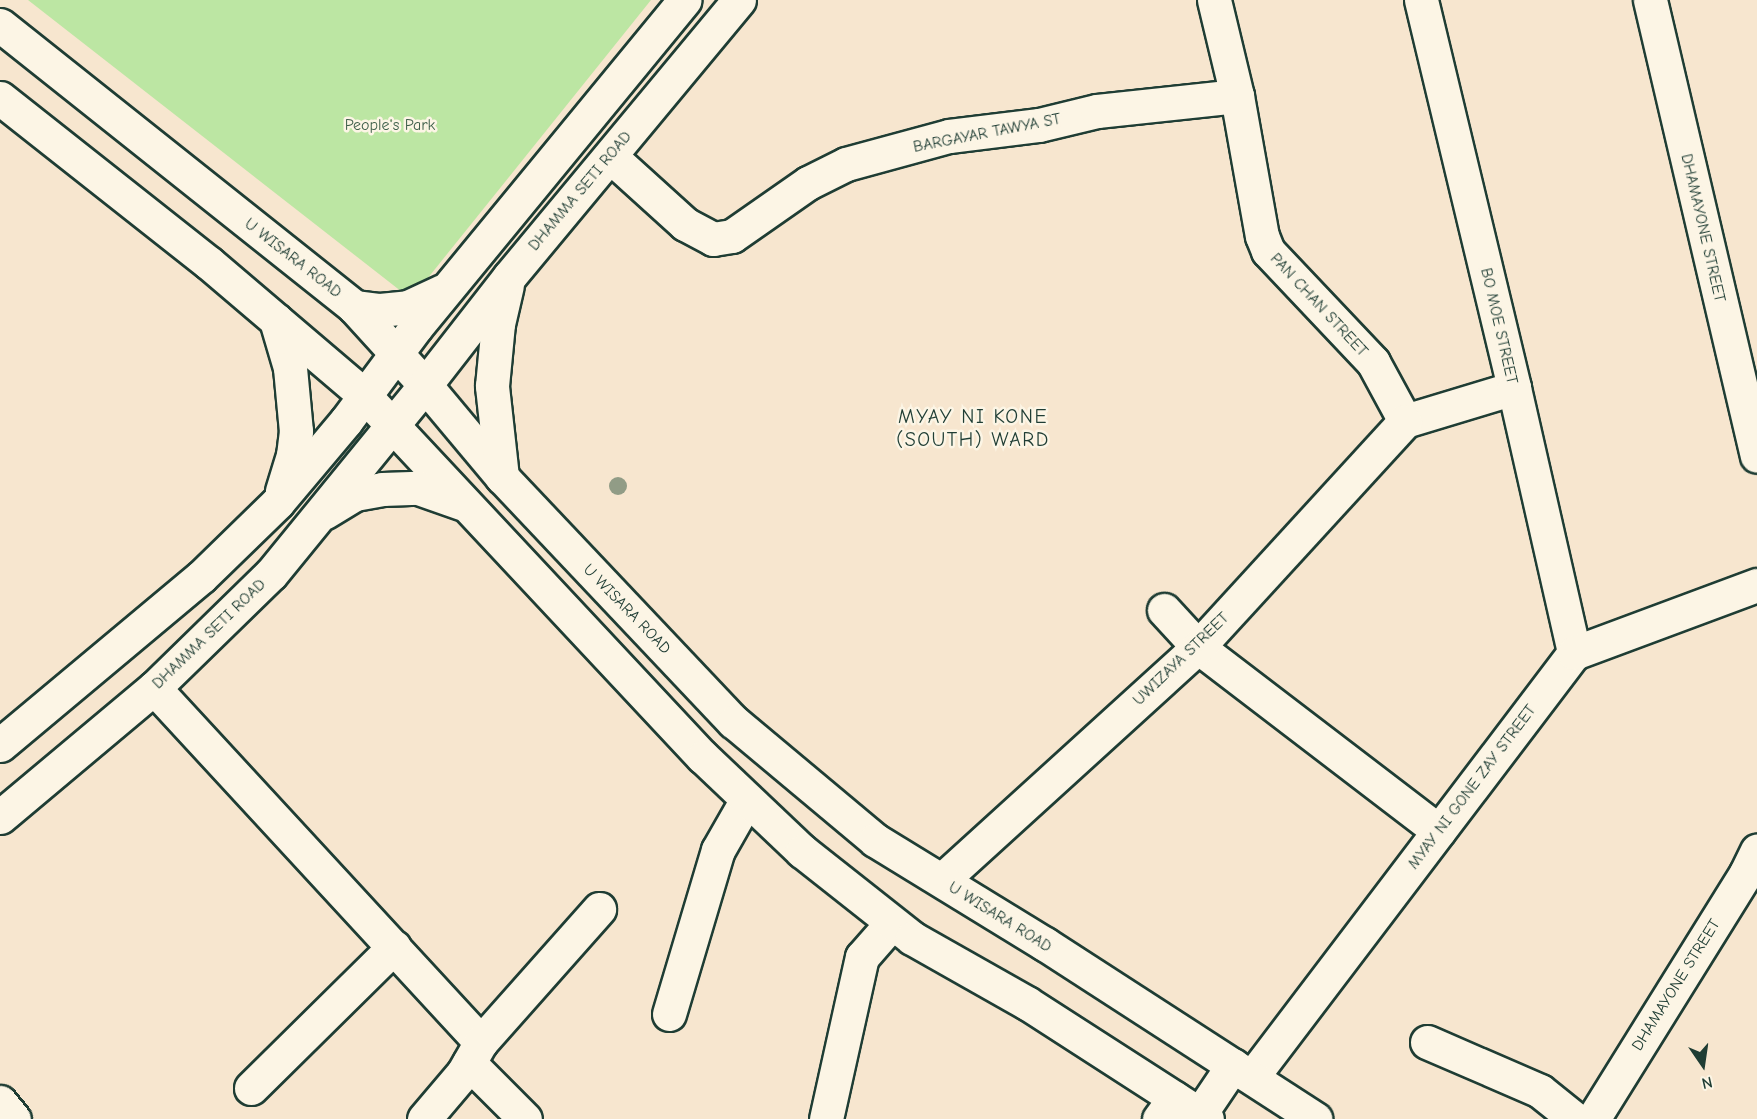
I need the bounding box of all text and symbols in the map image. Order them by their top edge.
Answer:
street label: BARGAYAR TAWYA ST [912,109,1062,157]
park label: People's Park [345,115,435,135]
street label: DHAMMA SETI ROAD [524,127,636,255]
street label: DHAMAYONE STREET [1677,152,1729,304]
street label: U WISARA ROAD [241,214,345,302]
street label: PAN CHAN STREET [1266,249,1372,361]
street label: BO MOE STREET [1476,266,1522,386]
district label: MYAY NI KONE (SOUTH) WARD [896,404,1050,451]
street label: U WISARA ROAD [579,560,675,658]
street label: DHAMMA SETI ROAD [148,575,270,693]
street label: UWIZAYA STREET [1129,608,1233,710]
street label: MYAY NI GONE ZAY STREET [1404,701,1540,873]
street label: U WISARA ROAD [945,878,1055,956]
street label: DHAMAYONE STREET [1628,916,1724,1054]
north arrow [1673,1035,1733,1095]
text: N [1700,1073,1714,1092]

